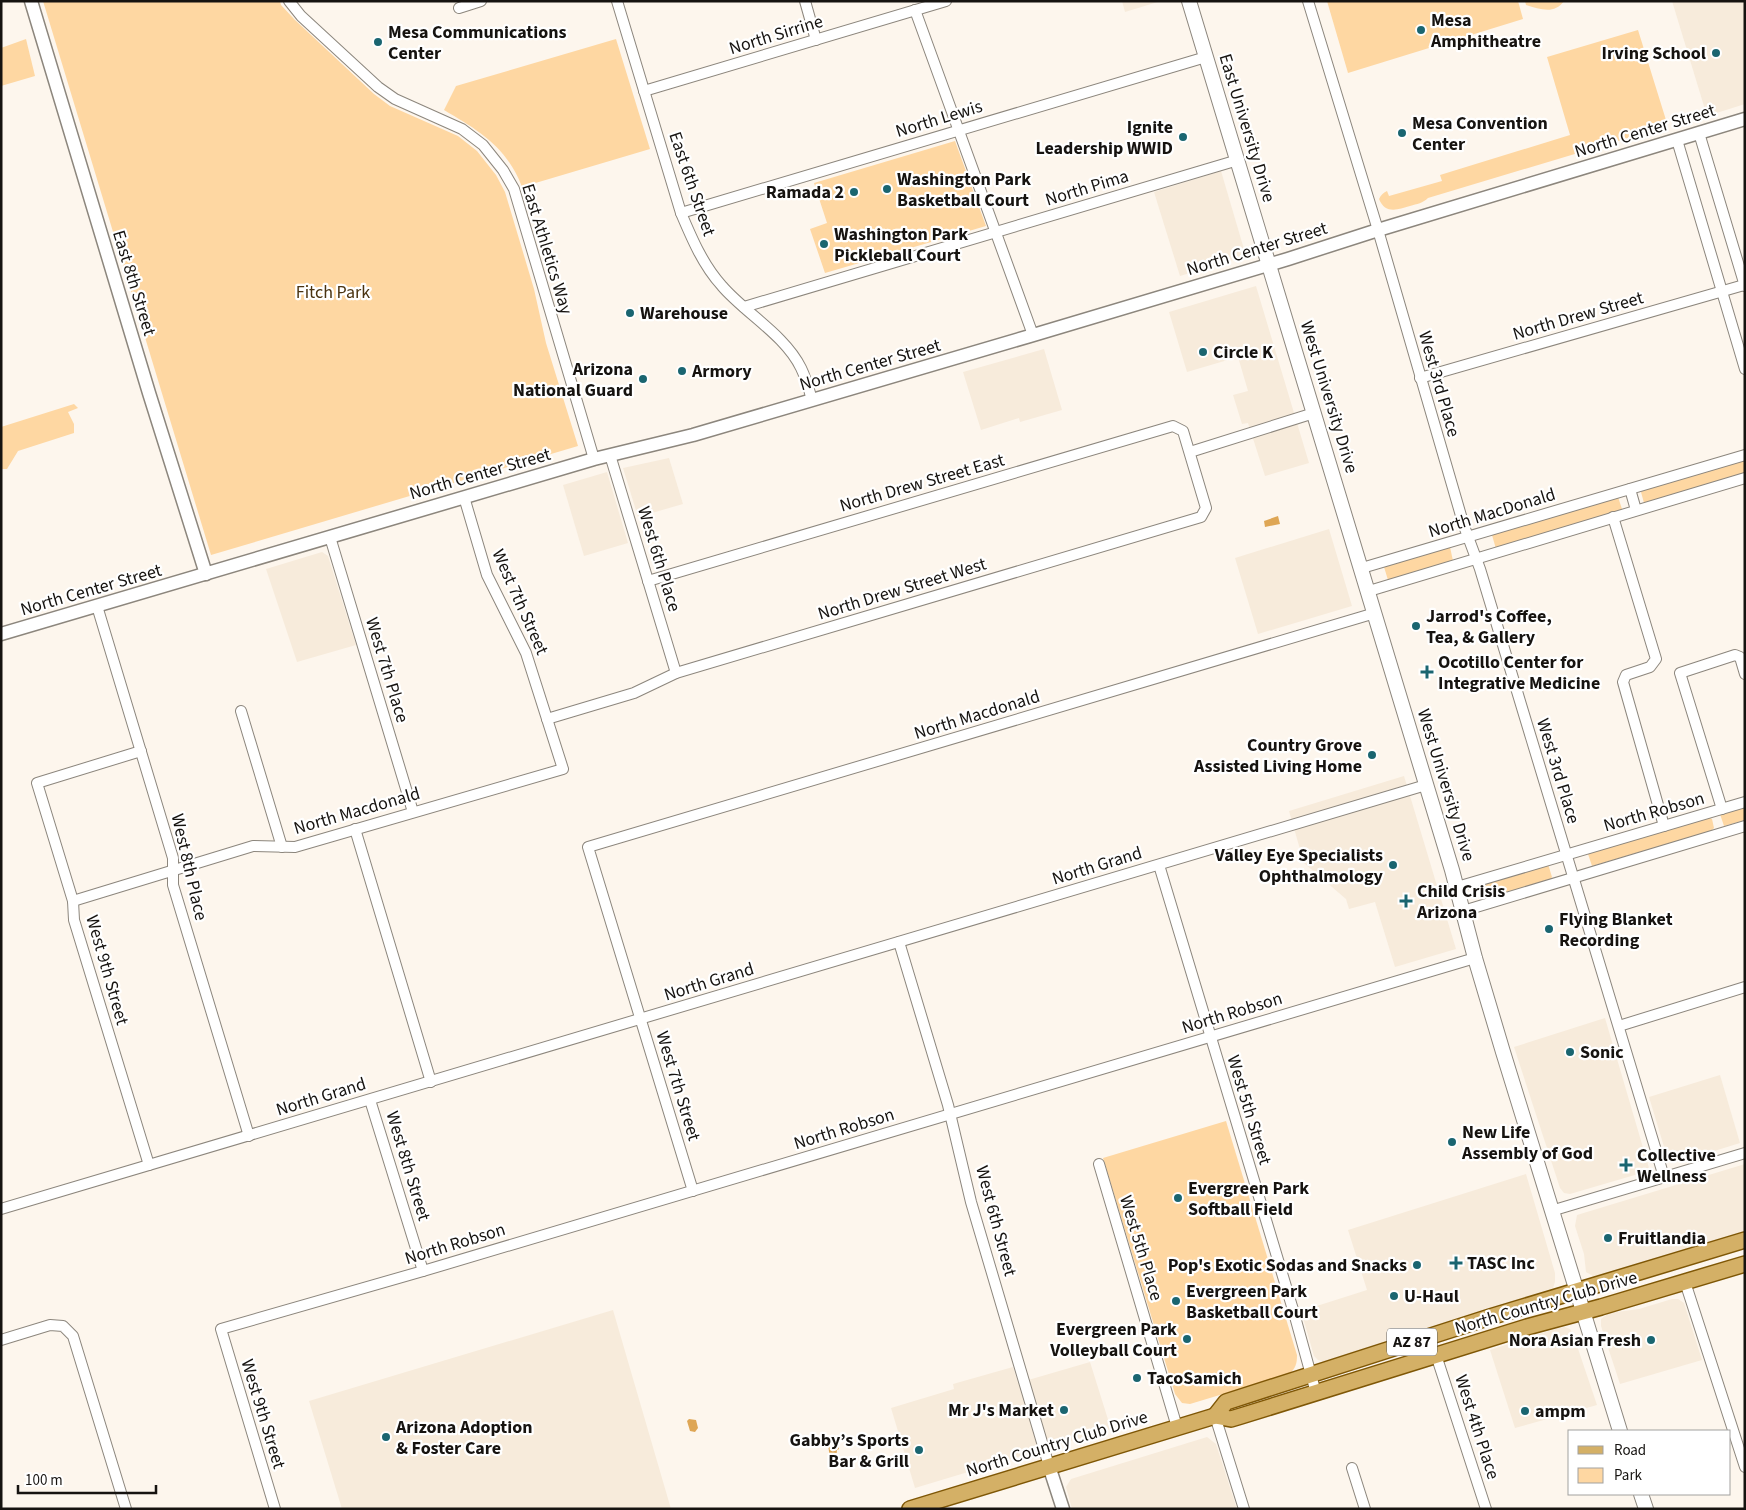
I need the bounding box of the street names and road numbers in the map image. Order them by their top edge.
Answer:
street label: North Sirrine [726,9,826,61]
street label: East University Drive [1213,51,1281,205]
street label: North Lewis [893,94,985,144]
street label: North Center Street [1572,98,1718,164]
street label: East 6th Street [662,128,722,240]
street label: North Pima [1042,164,1132,212]
street label: East Athletics Way [515,181,579,318]
street label: North Center Street [1184,216,1330,282]
street label: East 8th Street [106,227,162,339]
street label: North Drew Street [1510,285,1646,347]
street label: West University Drive [1294,318,1364,476]
street label: West 3rd Place [1412,328,1466,440]
street label: North Center Street [796,333,944,397]
street label: North Center Street [406,442,554,506]
street label: North Drew Street East [837,448,1007,518]
street label: North MacDonald [1425,482,1559,544]
street label: West 6th Place [631,503,687,615]
street label: West 7th Street [486,545,554,659]
street label: North Drew Street West [815,551,989,627]
street label: North Center Street [17,558,165,622]
street label: West 7th Place [359,614,415,726]
street label: North Macdonald [911,684,1043,746]
street label: West University Drive [1411,706,1481,864]
street label: West 3rd Place [1530,715,1586,827]
street label: North Macdonald [291,781,423,841]
street label: North Robson [1601,786,1707,838]
street label: West 8th Place [165,811,213,923]
street label: North Grand [1049,840,1145,892]
street label: West 9th Street [79,912,135,1028]
street label: North Grand [661,956,757,1008]
street label: North Robson [1179,986,1285,1040]
street label: West 7th Street [649,1028,707,1144]
street label: West 5th Street [1220,1052,1278,1168]
street label: North Grand [273,1071,369,1123]
street label: North Robson [791,1102,897,1156]
street label: West 8th Street [379,1108,437,1224]
street label: West 6th Street [969,1163,1023,1279]
street label: West 5th Place [1113,1192,1169,1304]
street label: North Robson [402,1217,508,1271]
street label: North Country Club Drive [1452,1265,1640,1341]
road number: AZ 87 [1387,1328,1437,1355]
street label: West 9th Street [234,1356,292,1472]
street label: West 4th Place [1448,1371,1506,1483]
street label: North Country Club Drive [963,1404,1151,1484]

